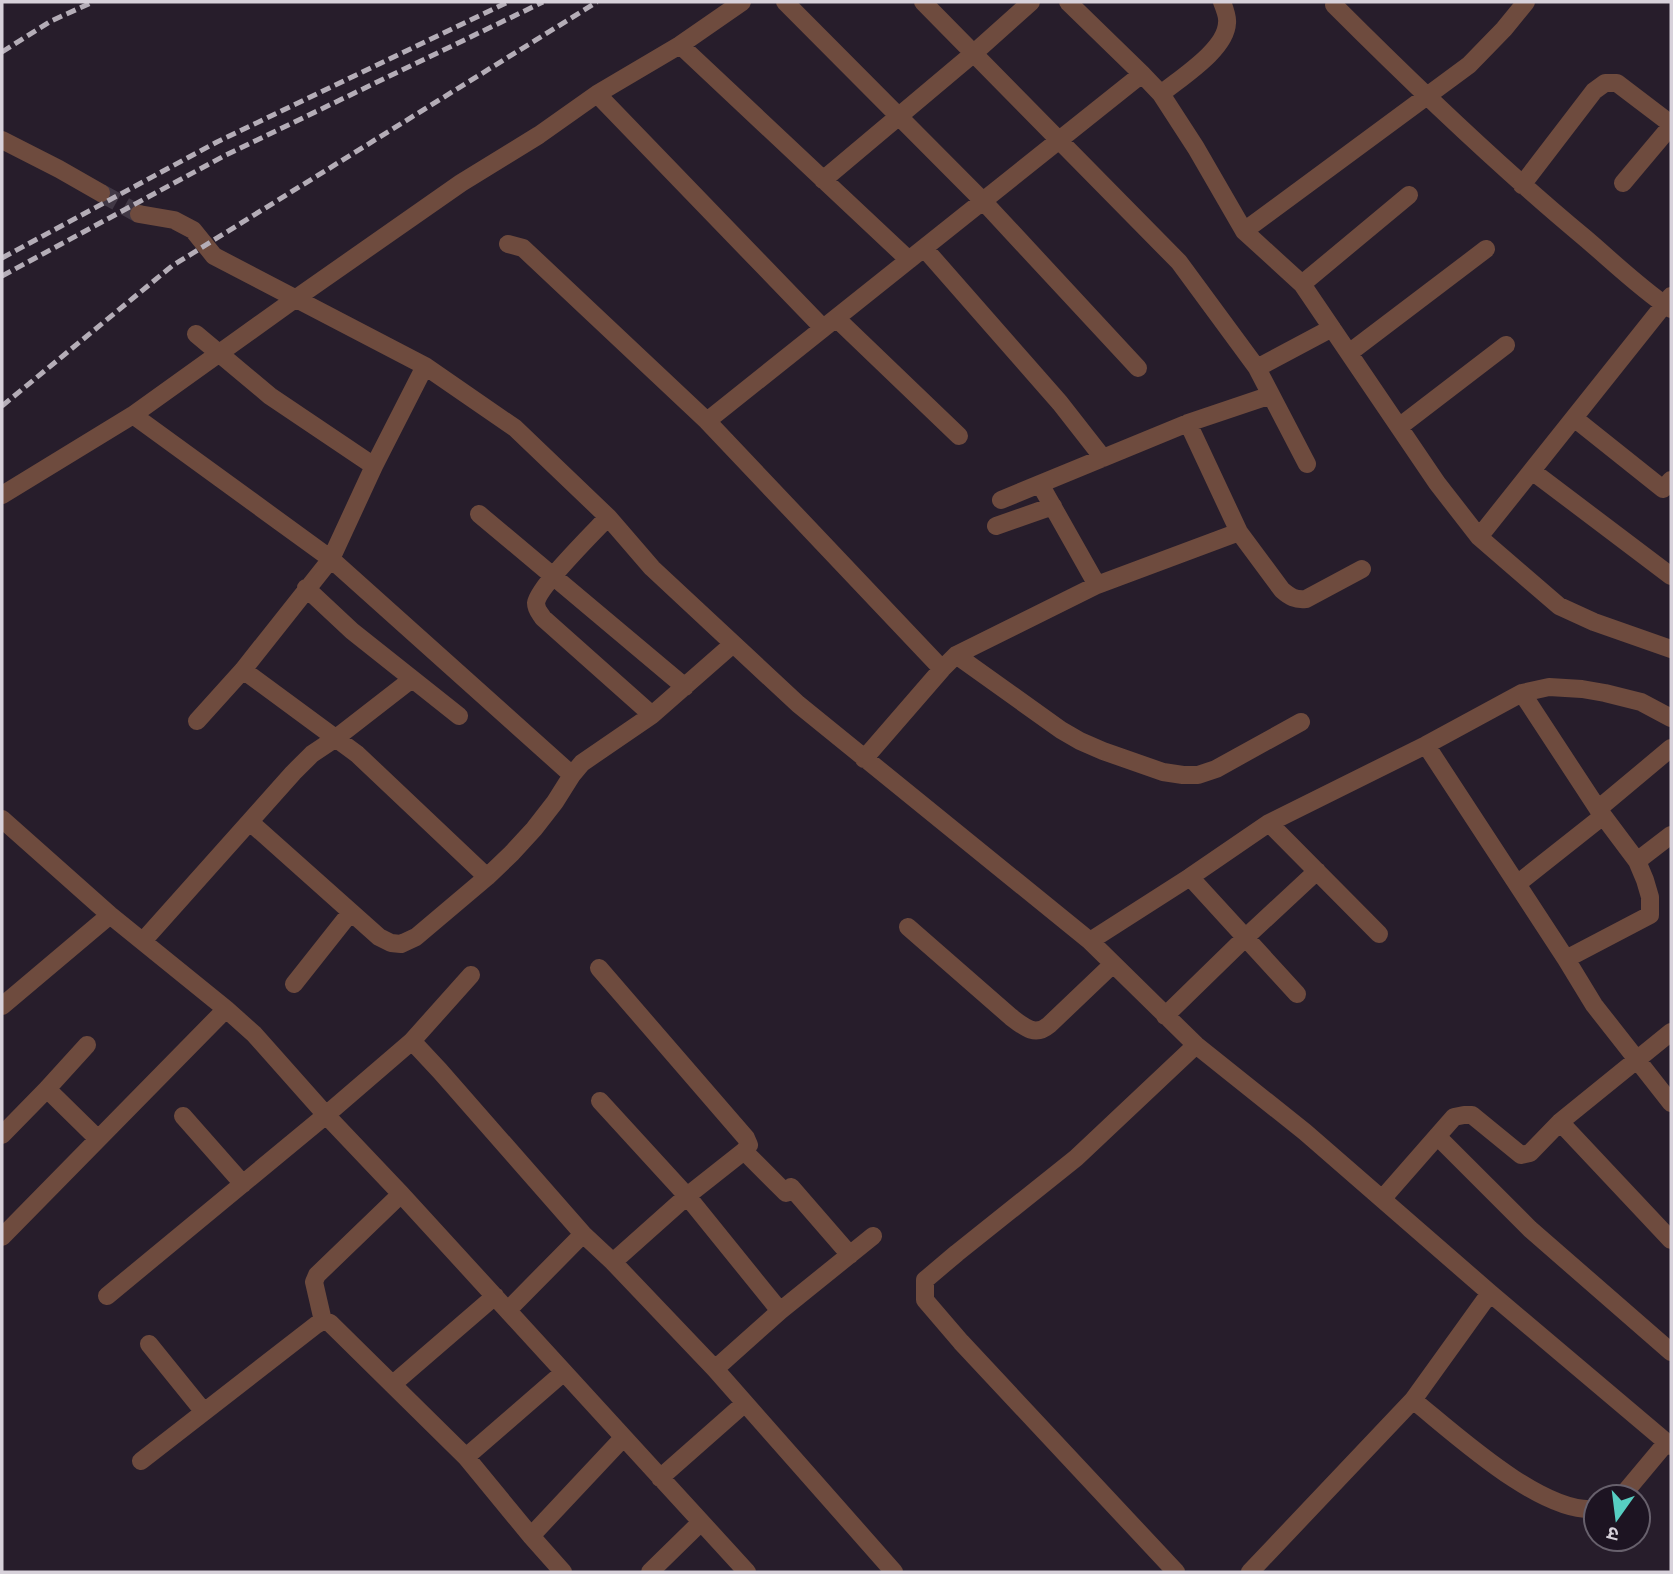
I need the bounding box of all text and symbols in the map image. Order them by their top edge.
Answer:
north arrow [1582,1483,1652,1553]
text: उ [1604,1521,1621,1547]

